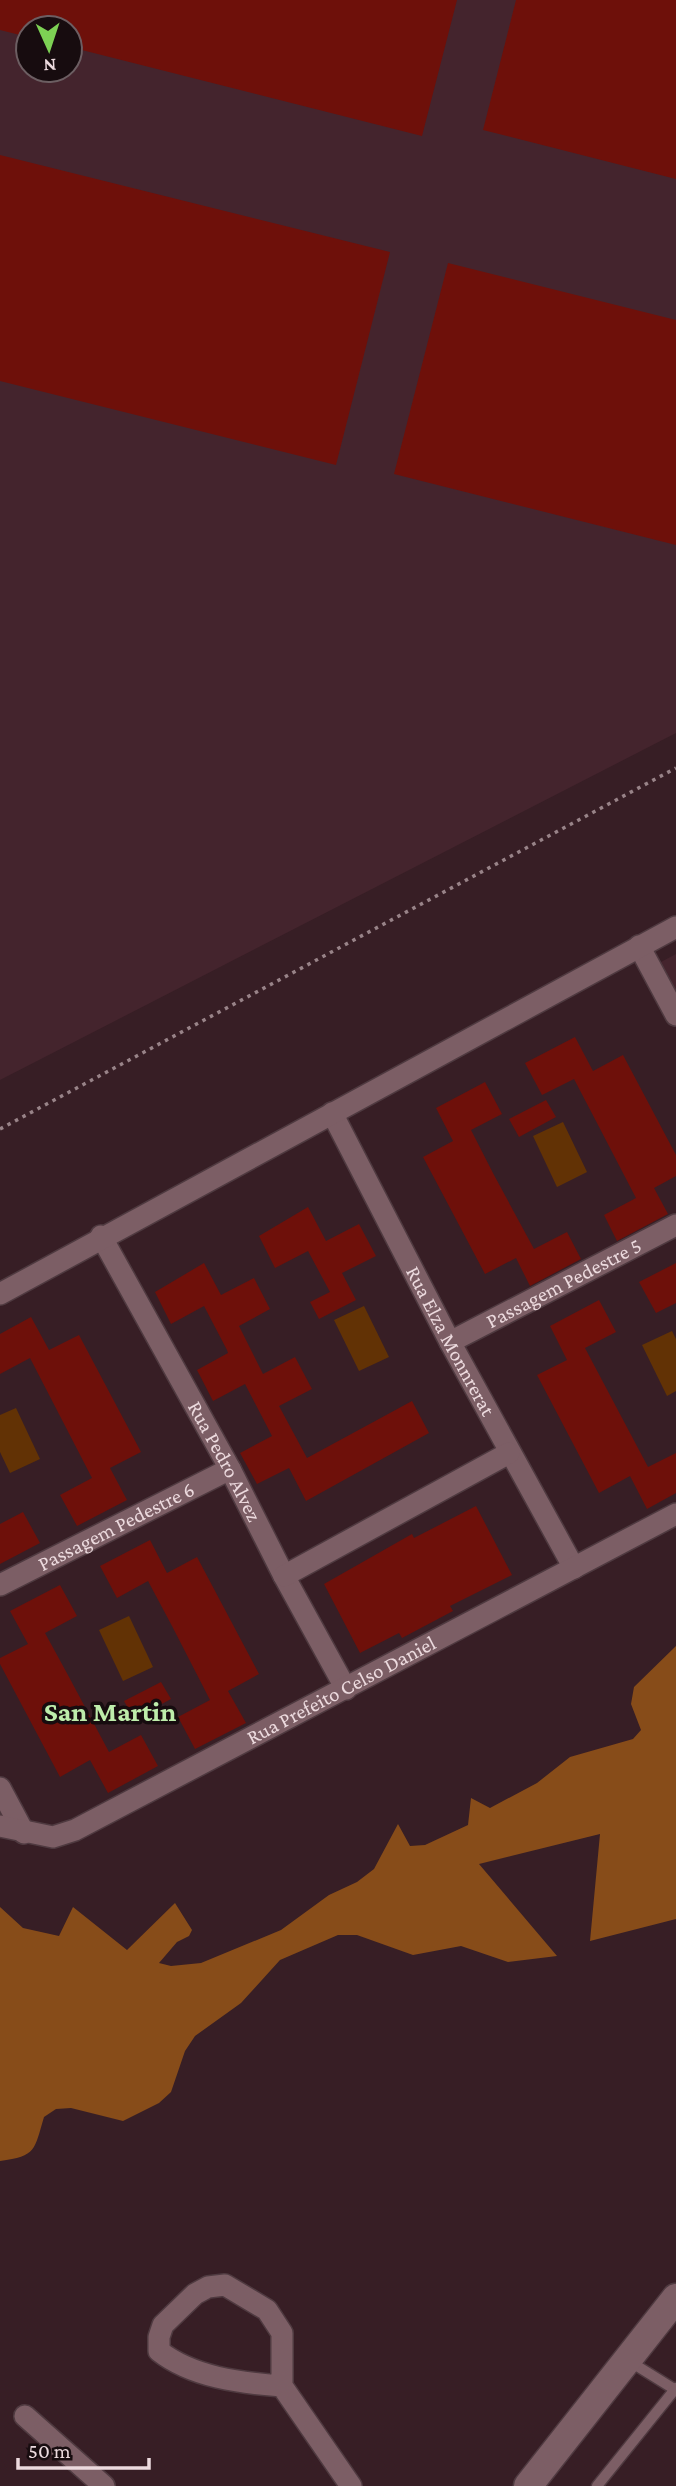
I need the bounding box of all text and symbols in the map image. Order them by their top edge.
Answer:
north arrow [14,14,84,84]
text: N [43,55,57,76]
street label: Passagem Pedestre 5 [482,1233,645,1333]
street label: Rua Elza Monnrerat [401,1262,501,1421]
street label: Rua Pedro Alvez [183,1397,267,1526]
street label: Passagem Pedestre 6 [34,1477,198,1576]
street label: Rua Prefeito Celso Daniel [243,1631,440,1750]
district label: San Martin [44,1696,176,1727]
scale bar [18,2426,149,2470]
text: 50 m [28,2439,71,2463]

